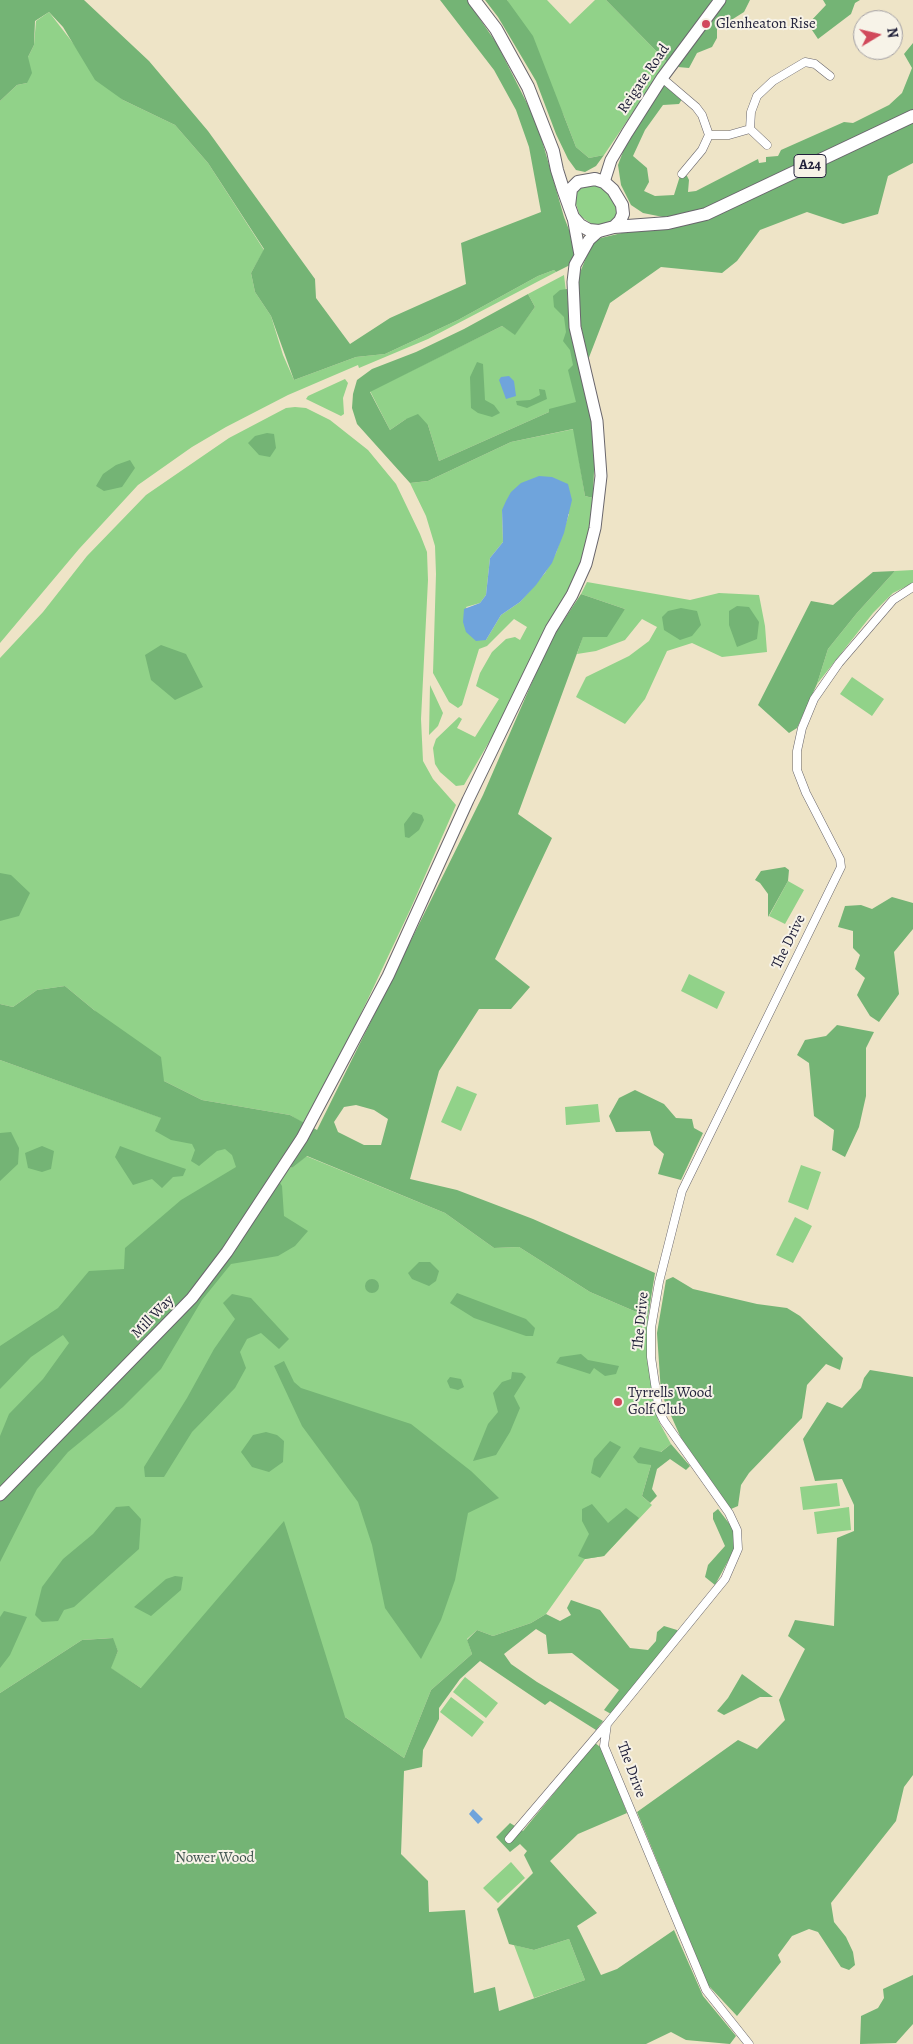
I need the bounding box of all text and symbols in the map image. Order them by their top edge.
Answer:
north arrow [853,10,903,60]
place label: Glenheaton Rise [716,15,816,33]
marker: Glenheaton Rise [700,18,712,30]
text: N [882,26,903,39]
street label: Reigate Road [614,41,674,117]
road number: A24 [794,154,826,178]
street label: The Drive [768,912,810,972]
street label: The Drive [629,1291,653,1351]
street label: Mill Way [128,1292,178,1342]
place label: Tyrrells Wood Golf Club [628,1384,712,1419]
marker: Tyrrells Wood Golf Club [612,1396,624,1408]
street label: The Drive [613,1740,649,1800]
park label: Nower Wood [175,1849,255,1867]

